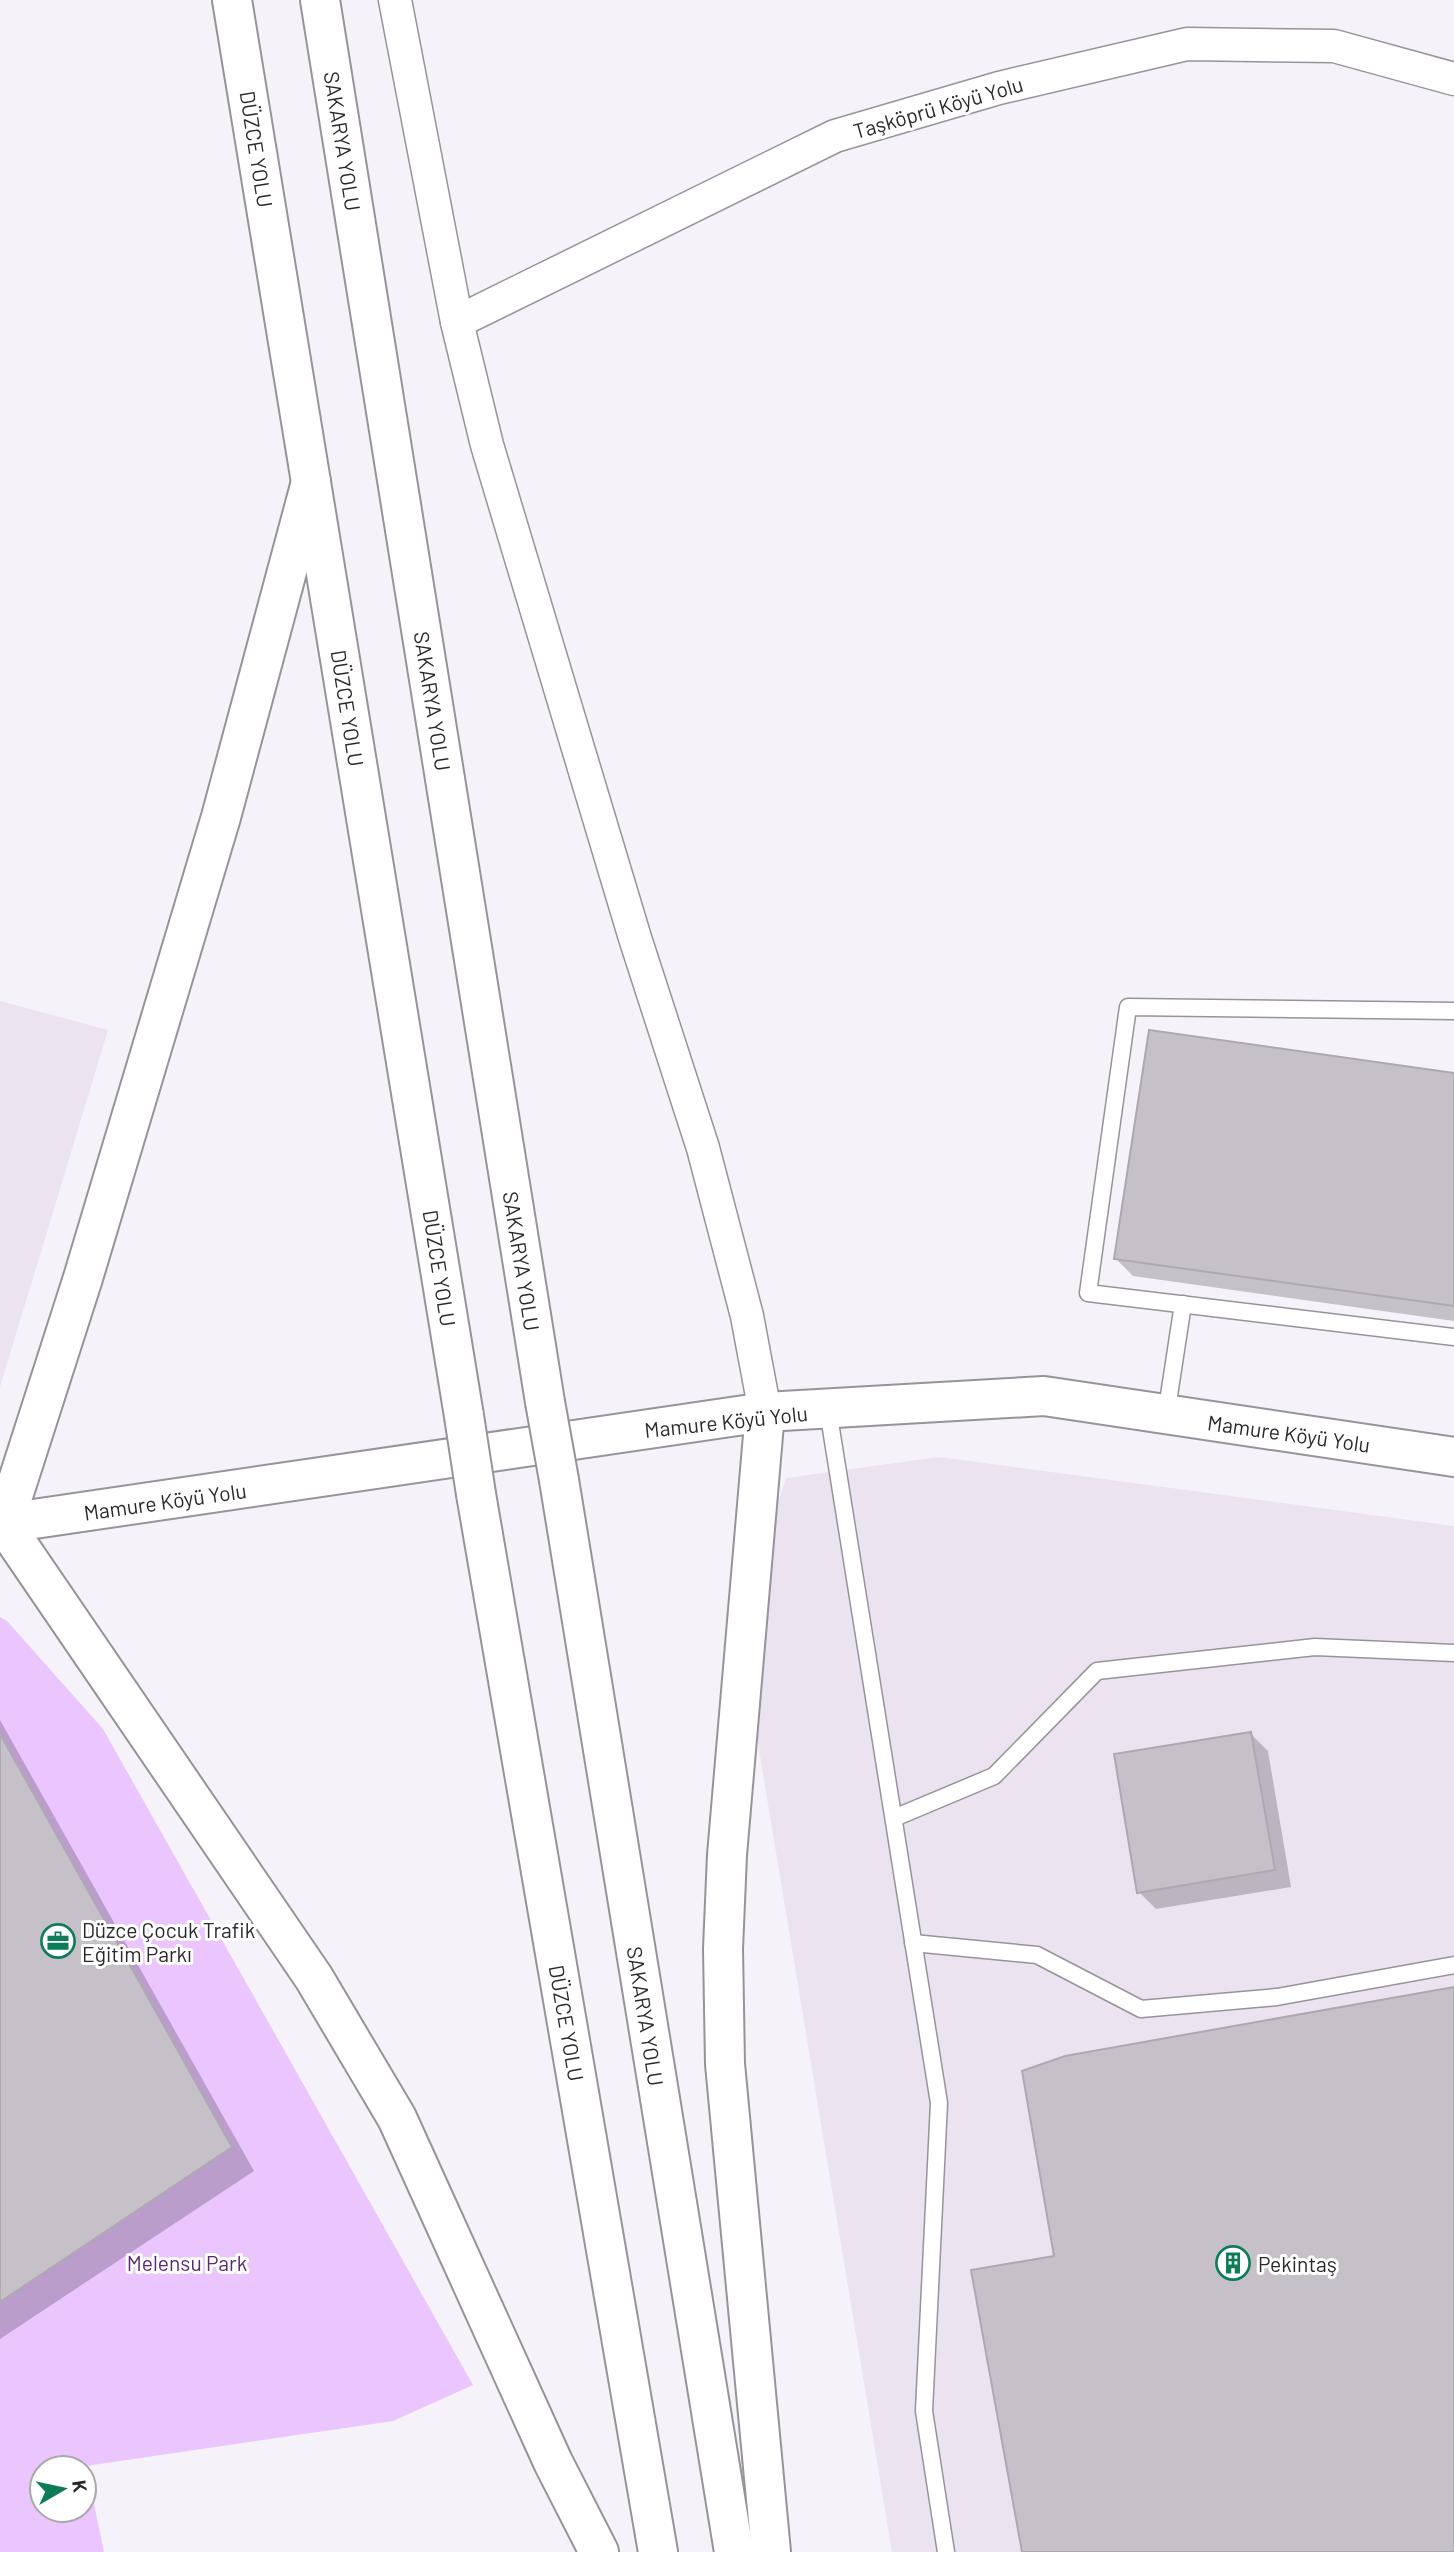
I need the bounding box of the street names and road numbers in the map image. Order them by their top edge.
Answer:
street label: SAKARYA YOLU [320,69,366,213]
street label: Taşköprü Köyü Yolu [850,71,1026,143]
street label: DÜZCE YOLU [235,89,279,209]
street label: SAKARYA YOLU [410,629,456,773]
street label: DÜZCE YOLU [326,648,370,768]
street label: SAKARYA YOLU [499,1189,545,1333]
street label: DÜZCE YOLU [418,1208,462,1328]
street label: Mamure Köyü Yolu [643,1400,809,1442]
street label: Mamure Köyü Yolu [1206,1409,1372,1457]
street label: Mamure Köyü Yolu [82,1477,248,1525]
street label: SAKARYA YOLU [623,1944,669,2088]
street label: DÜZCE YOLU [544,1963,590,2083]

